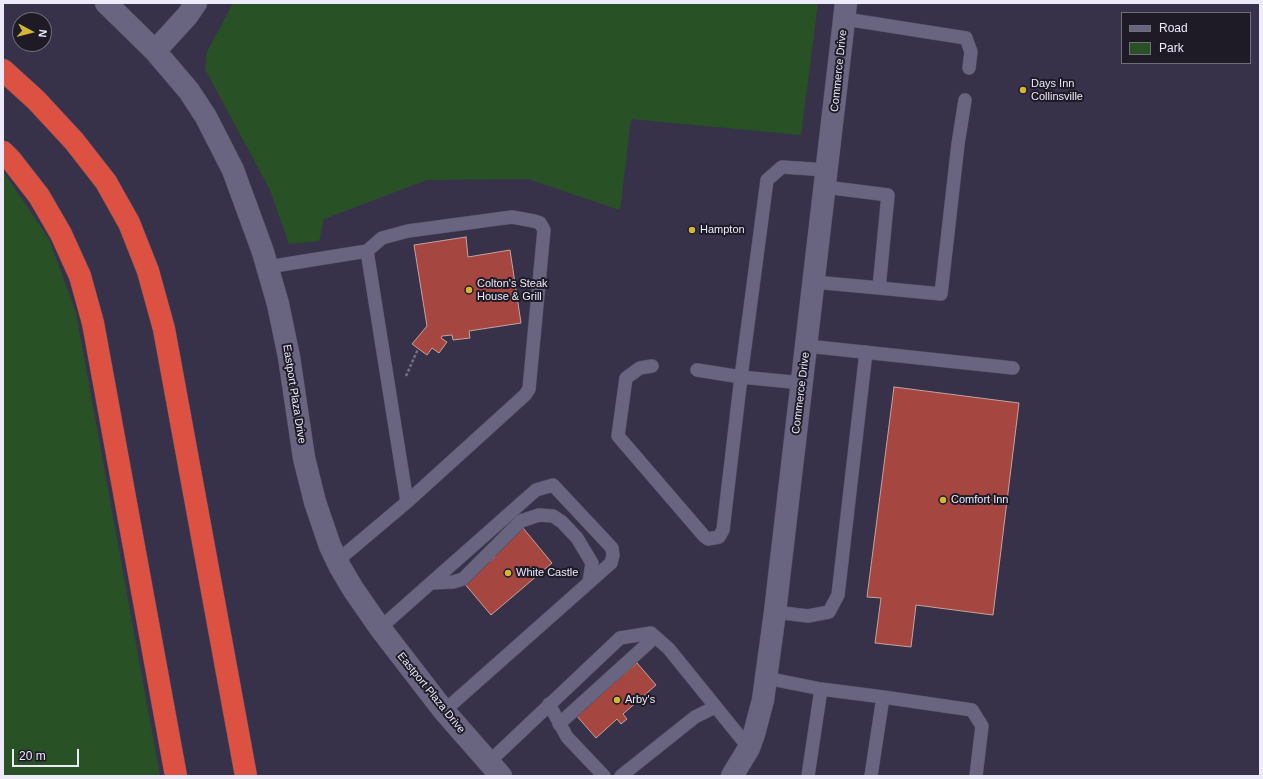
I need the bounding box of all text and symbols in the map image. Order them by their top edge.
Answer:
north arrow [12,12,52,52]
legend [1121,12,1251,64]
text: Road [1159,21,1188,35]
text: N [36,29,49,38]
street label: Commerce Drive [828,29,850,113]
text: Park [1159,41,1184,55]
place label: Days Inn Collinsville [1031,77,1083,103]
marker: Days Inn Collinsville [1018,85,1028,95]
place label: Hampton [700,223,745,237]
marker: Hampton [687,225,697,235]
place label: Colton's Steak House & Grill [477,277,548,303]
marker: Colton's Steak House & Grill [464,285,474,295]
street label: Eastport Plaza Drive [280,343,308,445]
street label: Commerce Drive [789,351,813,435]
place label: Comfort Inn [951,493,1008,507]
marker: Comfort Inn [938,495,948,505]
place label: White Castle [516,566,578,580]
marker: White Castle [503,568,513,578]
street label: Eastport Plaza Drive [394,650,468,736]
place label: Arby's [625,693,655,707]
marker: Arby's [612,695,622,705]
scale bar [14,741,81,767]
text: 20 m [19,749,46,763]

